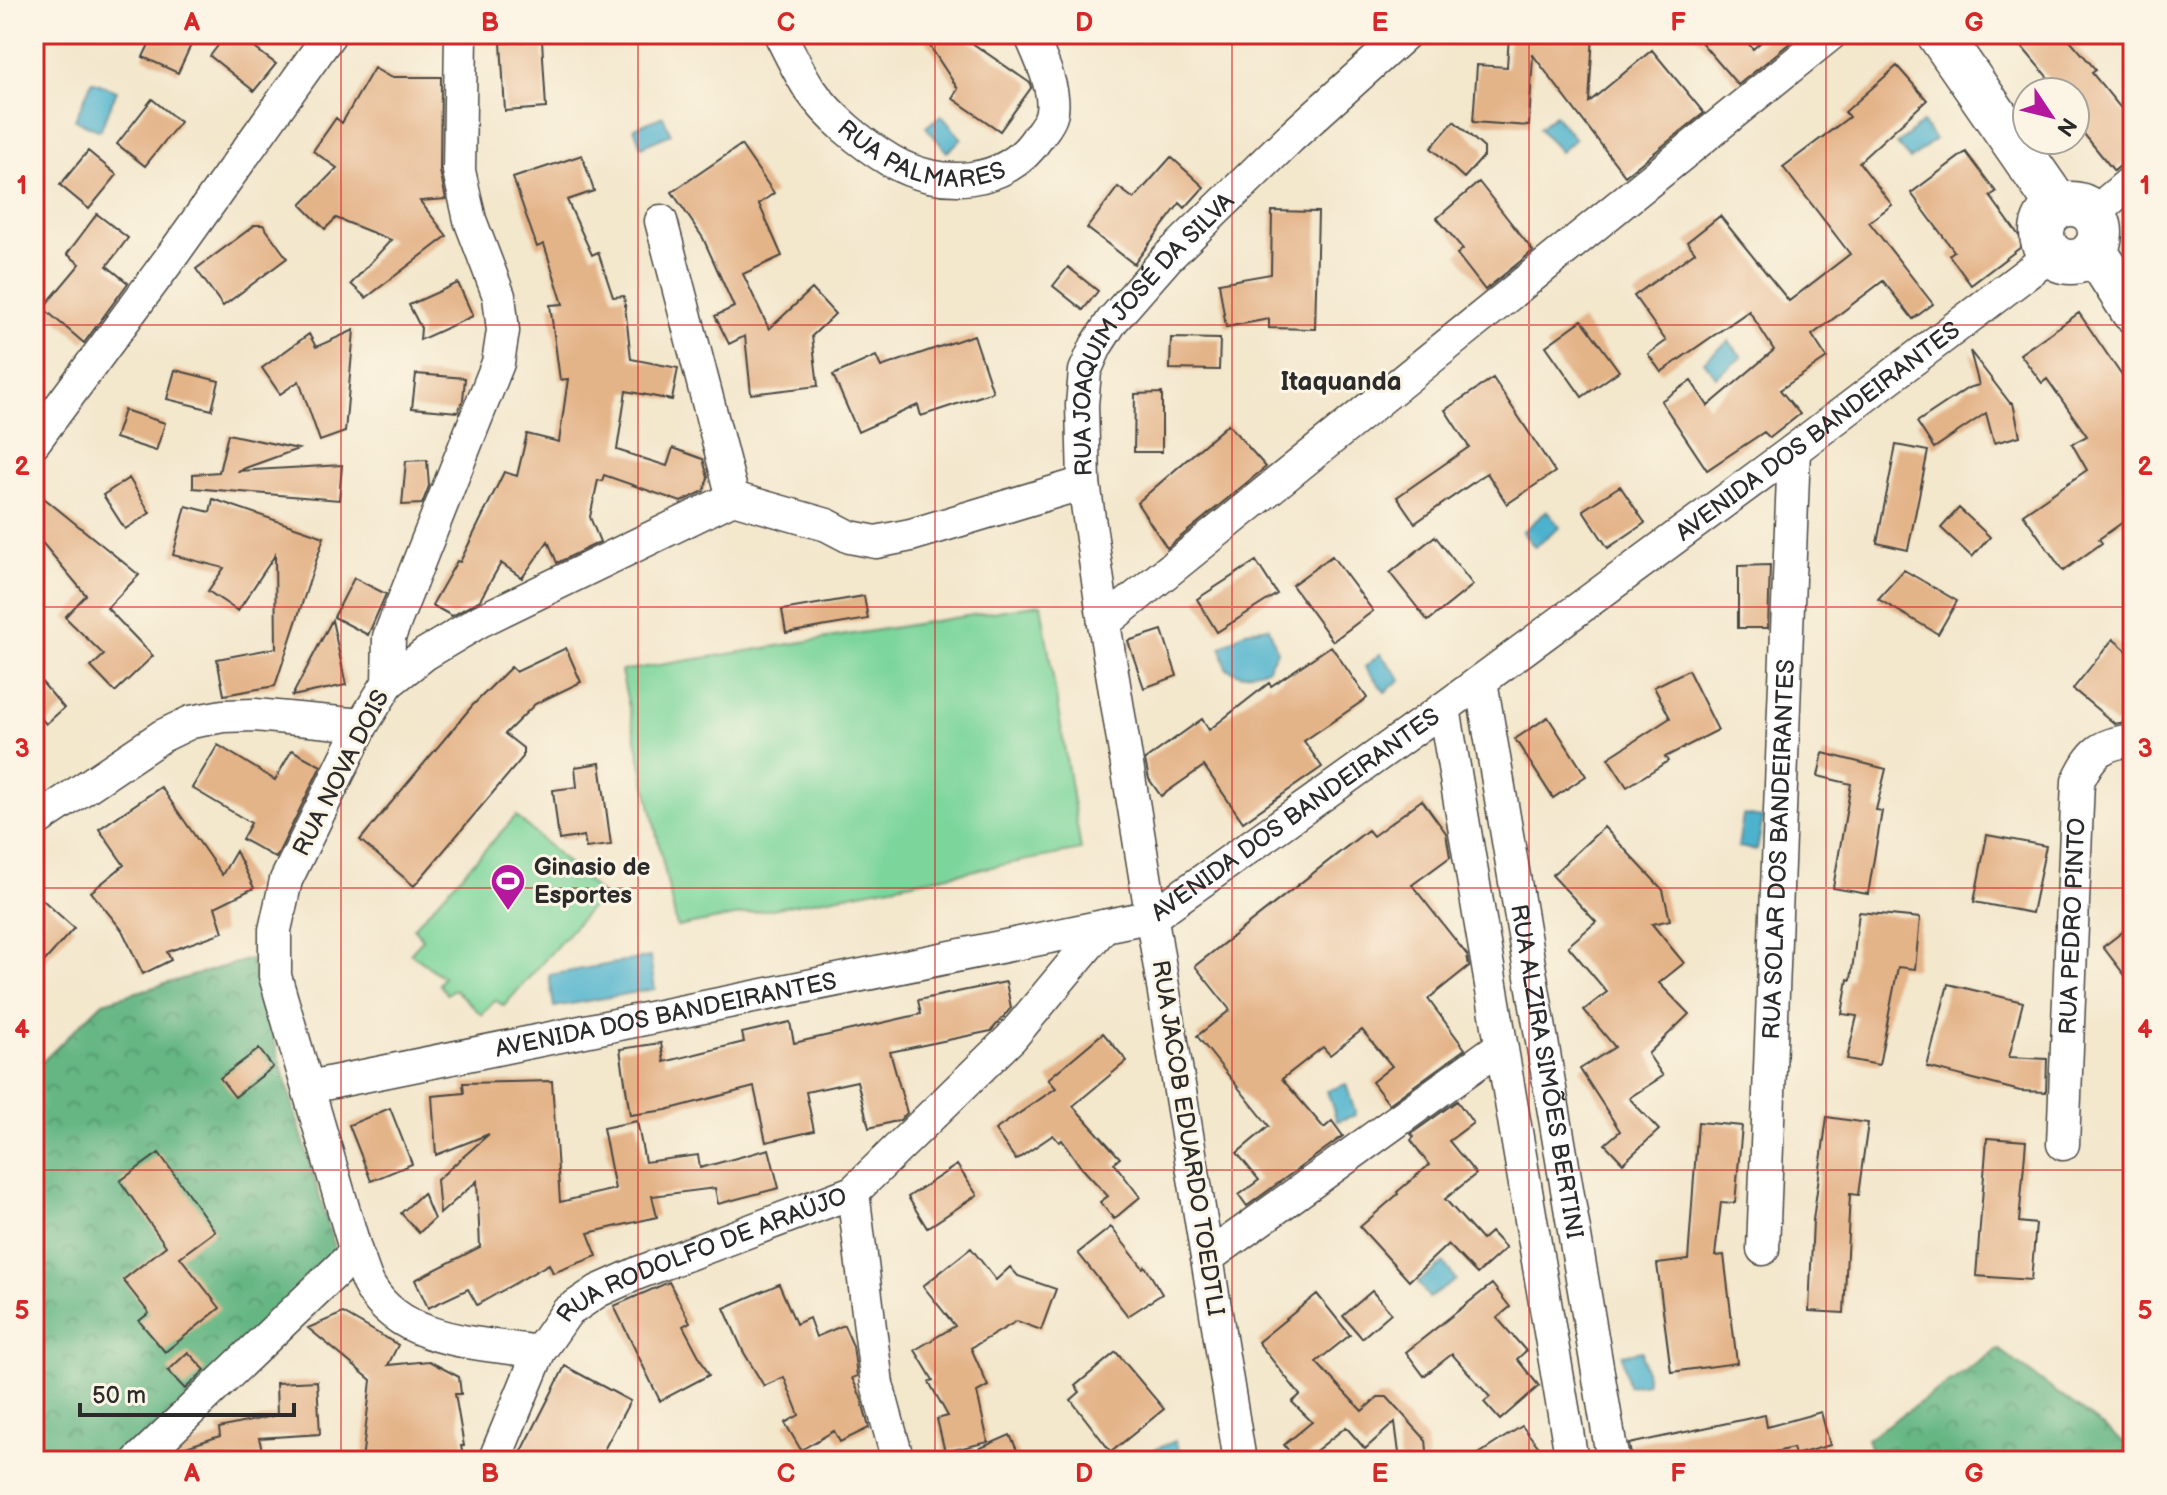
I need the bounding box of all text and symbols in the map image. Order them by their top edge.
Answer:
text: A [183,8,200,39]
text: B [481,8,499,39]
text: C [777,8,795,39]
text: D [1075,8,1093,39]
text: E [1372,8,1389,39]
text: F [1670,8,1686,39]
text: G [1964,8,1984,39]
north arrow [2011,76,2091,156]
text: N [2050,112,2082,141]
street label: RUA PALMARES [832,113,1010,194]
text: 1 [17,171,27,202]
text: 1 [2140,171,2150,202]
street label: RUA JOAQUIM JOSÉ DA SILVA [1067,186,1240,477]
street label: AVENIDA DOS BANDEIRANTES [1670,315,1965,547]
district label: Itaquanda [1280,367,1402,398]
text: 2 [14,452,30,483]
text: 2 [2137,452,2153,483]
street label: RUA SOLAR DOS BANDEIRANTES [1757,659,1800,1040]
street label: RUA NOVA DOIS [287,685,395,861]
street label: AVENIDA DOS BANDEIRANTES [1145,701,1445,927]
text: 3 [14,734,30,765]
text: 3 [2137,734,2153,765]
street label: RUA PEDRO PINTO [2053,817,2091,1035]
place label: Ginasio de Esportes [534,853,651,910]
sports icon: Ginasio de Esportes [489,862,527,912]
street label: RUA ALZIRA SIMÕES BERTINI [1505,902,1590,1241]
street label: RUA JACOB EDUARDO TOEDTLI [1146,958,1230,1318]
street label: AVENIDA DOS BANDEIRANTES [492,966,839,1063]
text: 4 [14,1015,30,1046]
text: 4 [2137,1015,2153,1046]
street label: RUA RODOLFO DE ARAÚJO [550,1181,851,1328]
text: 5 [14,1296,30,1327]
text: 5 [2137,1296,2153,1327]
scale bar [80,1367,294,1417]
text: 50 m [92,1381,146,1410]
text: A [183,1459,200,1490]
text: B [481,1459,499,1490]
text: C [777,1459,795,1490]
text: D [1075,1459,1093,1490]
text: E [1372,1459,1389,1490]
text: F [1670,1459,1686,1490]
text: G [1964,1459,1984,1490]

